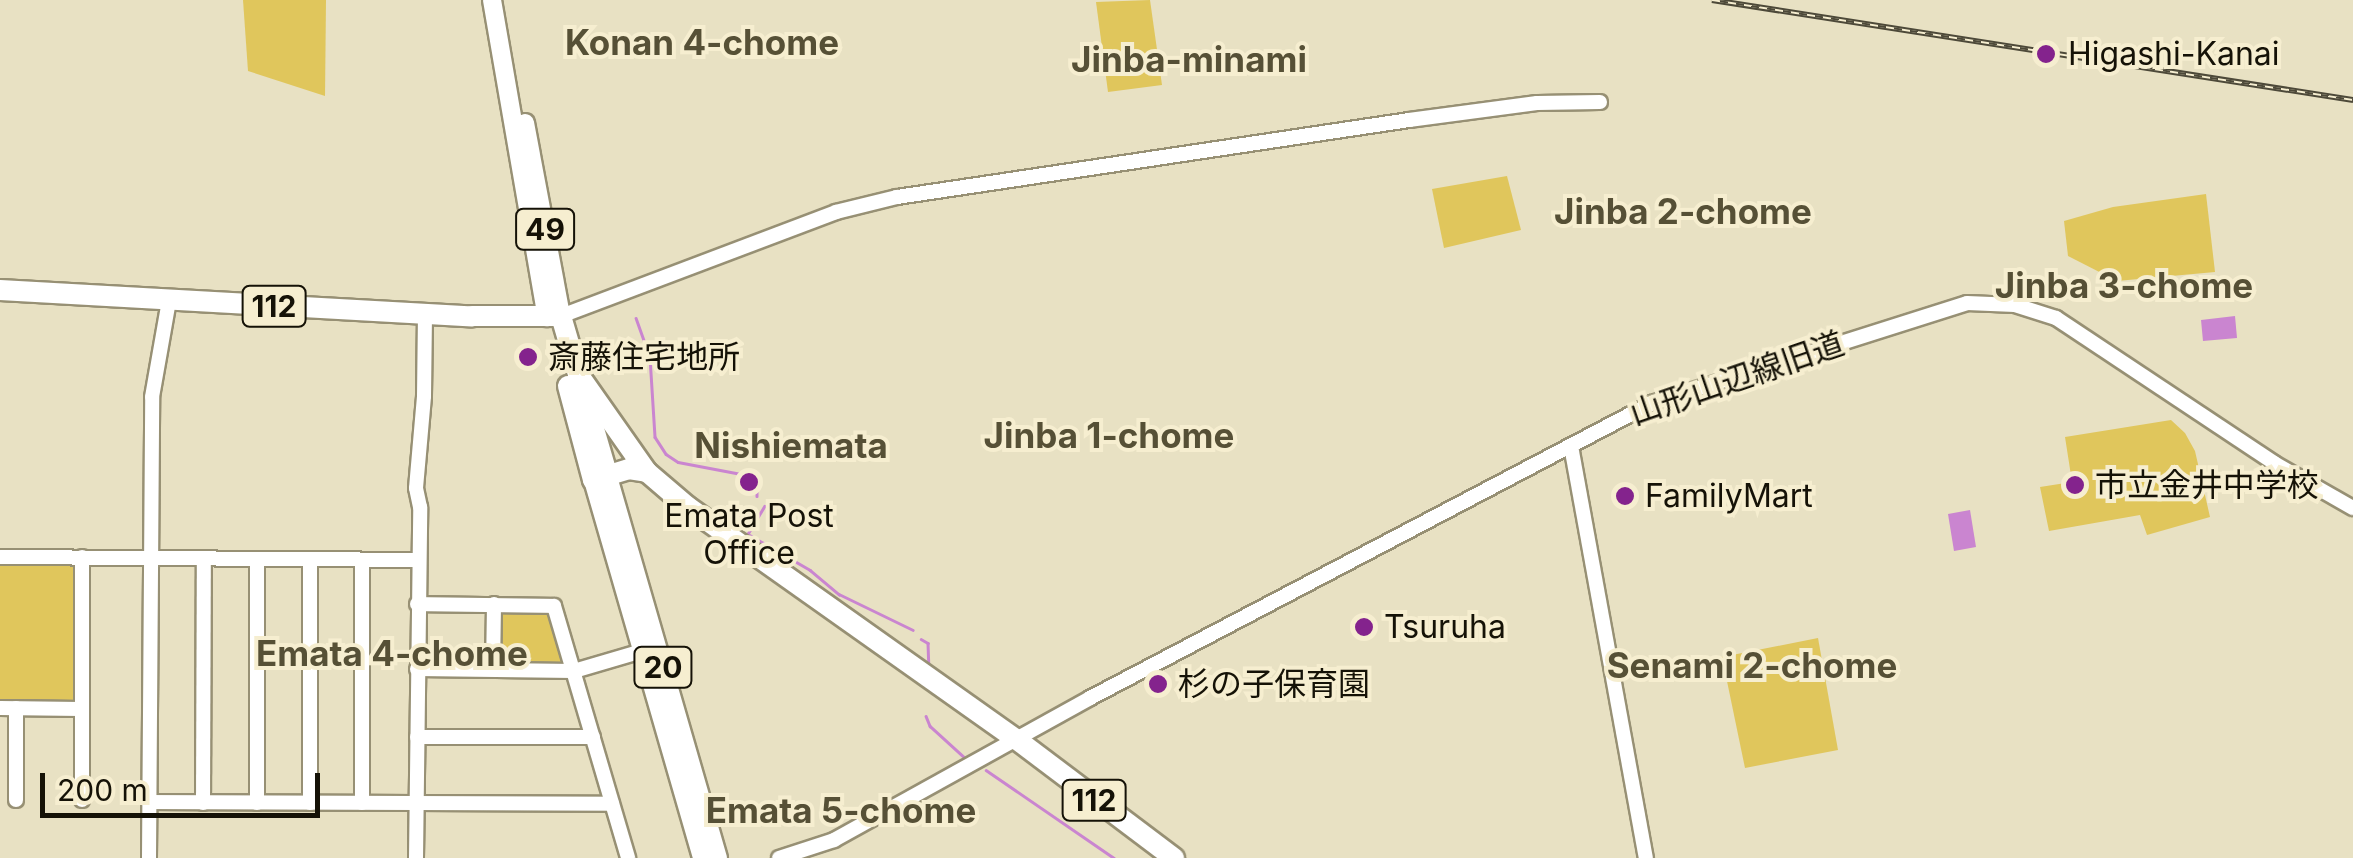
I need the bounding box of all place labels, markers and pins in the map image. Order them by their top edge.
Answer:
place label: Higashi-Kanai [2068,35,2280,73]
marker: Higashi-Kanai [2033,41,2059,67]
place label: 斎藤住宅地所 [548,338,740,376]
marker: 斎藤住宅地所 [517,346,539,368]
place label: 市立金井中学校 [2095,466,2319,504]
marker: Emata Post Office [738,471,760,493]
marker: 市立金井中学校 [2064,474,2086,496]
place label: FamilyMart [1645,477,1813,515]
marker: FamilyMart [1614,485,1636,507]
place label: Emata Post Office [664,498,834,573]
place label: Tsuruha [1384,608,1506,646]
marker: Tsuruha [1353,616,1375,638]
place label: 杉の子保育園 [1178,665,1370,703]
marker: 杉の子保育園 [1147,673,1169,695]

